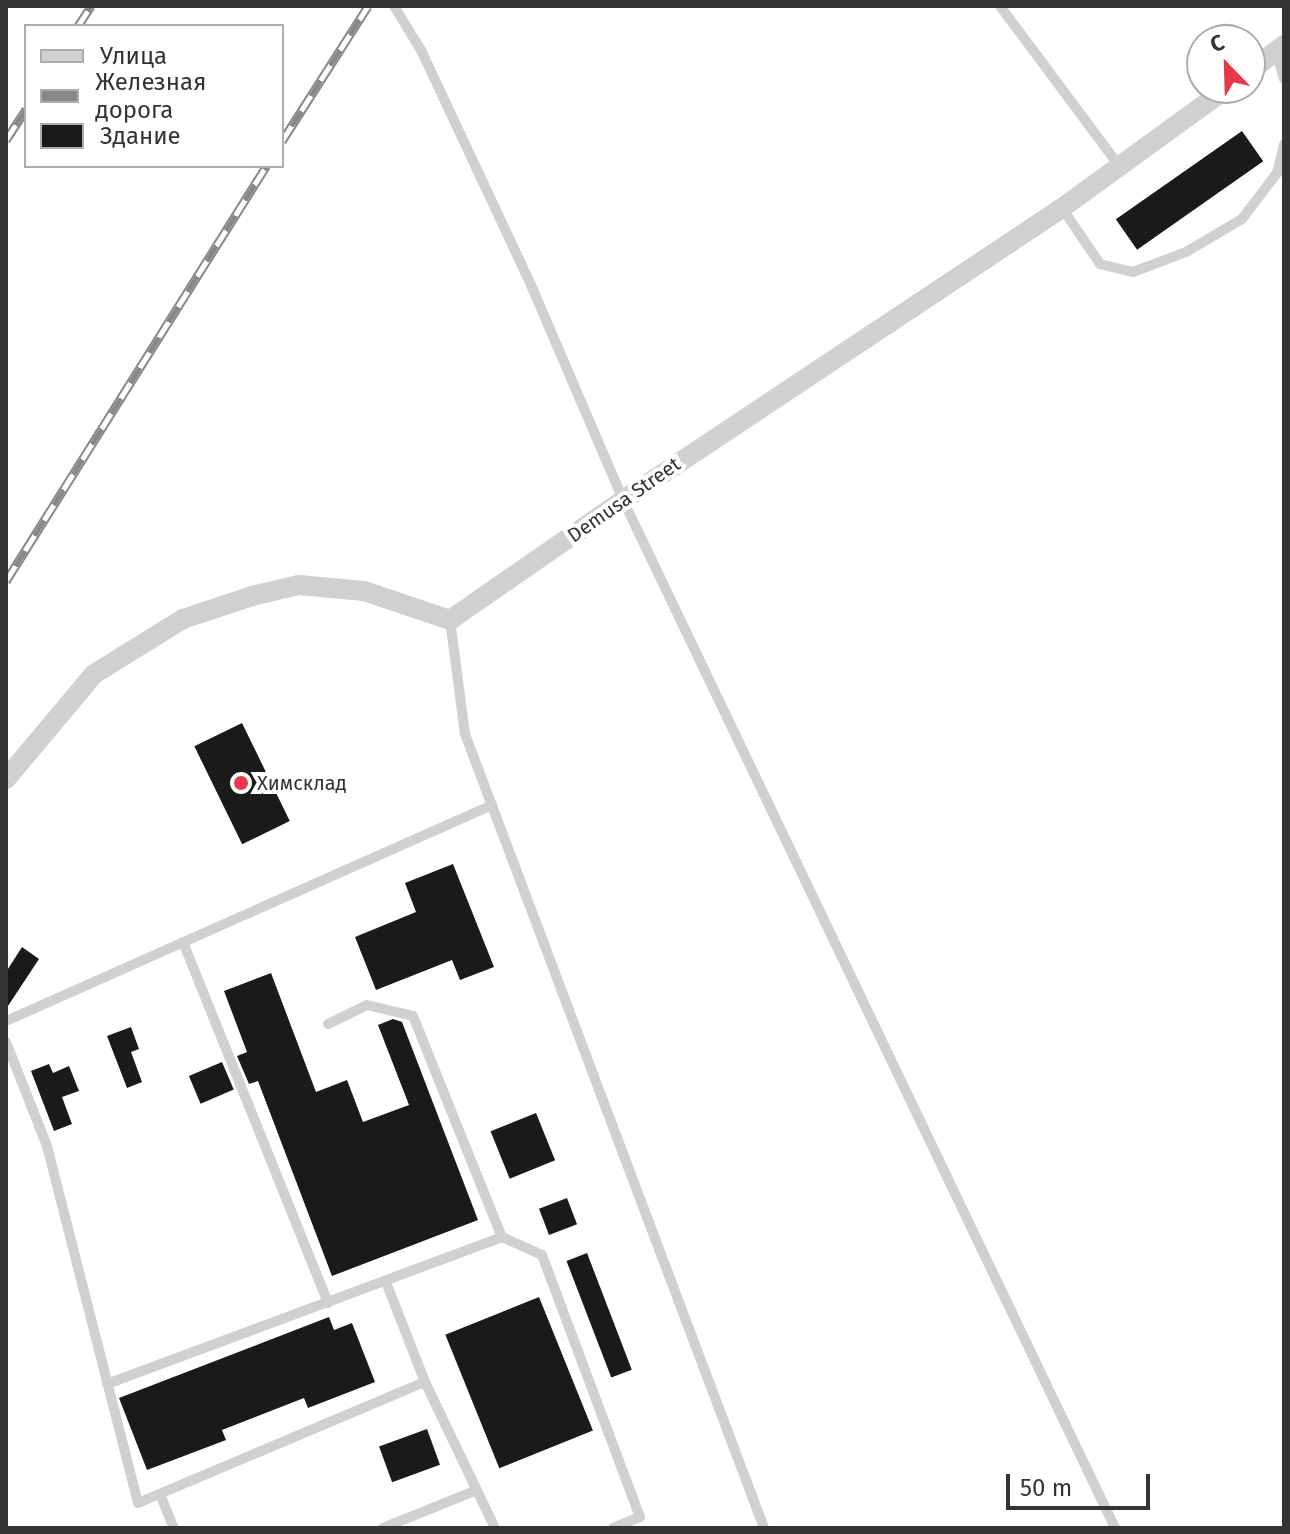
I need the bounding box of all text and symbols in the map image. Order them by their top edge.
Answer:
legend [24,24,284,168]
north arrow [1186,24,1266,104]
text: С [1206,28,1228,58]
text: Улица [100,42,167,70]
text: Железная дорога [95,68,206,124]
text: Здание [100,122,181,150]
street label: Demusa Street [563,452,685,548]
place label: Химсклад [257,771,347,795]
marker: Химсклад [232,774,250,792]
scale bar [1010,1458,1154,1508]
text: 50 m [1020,1474,1072,1502]

